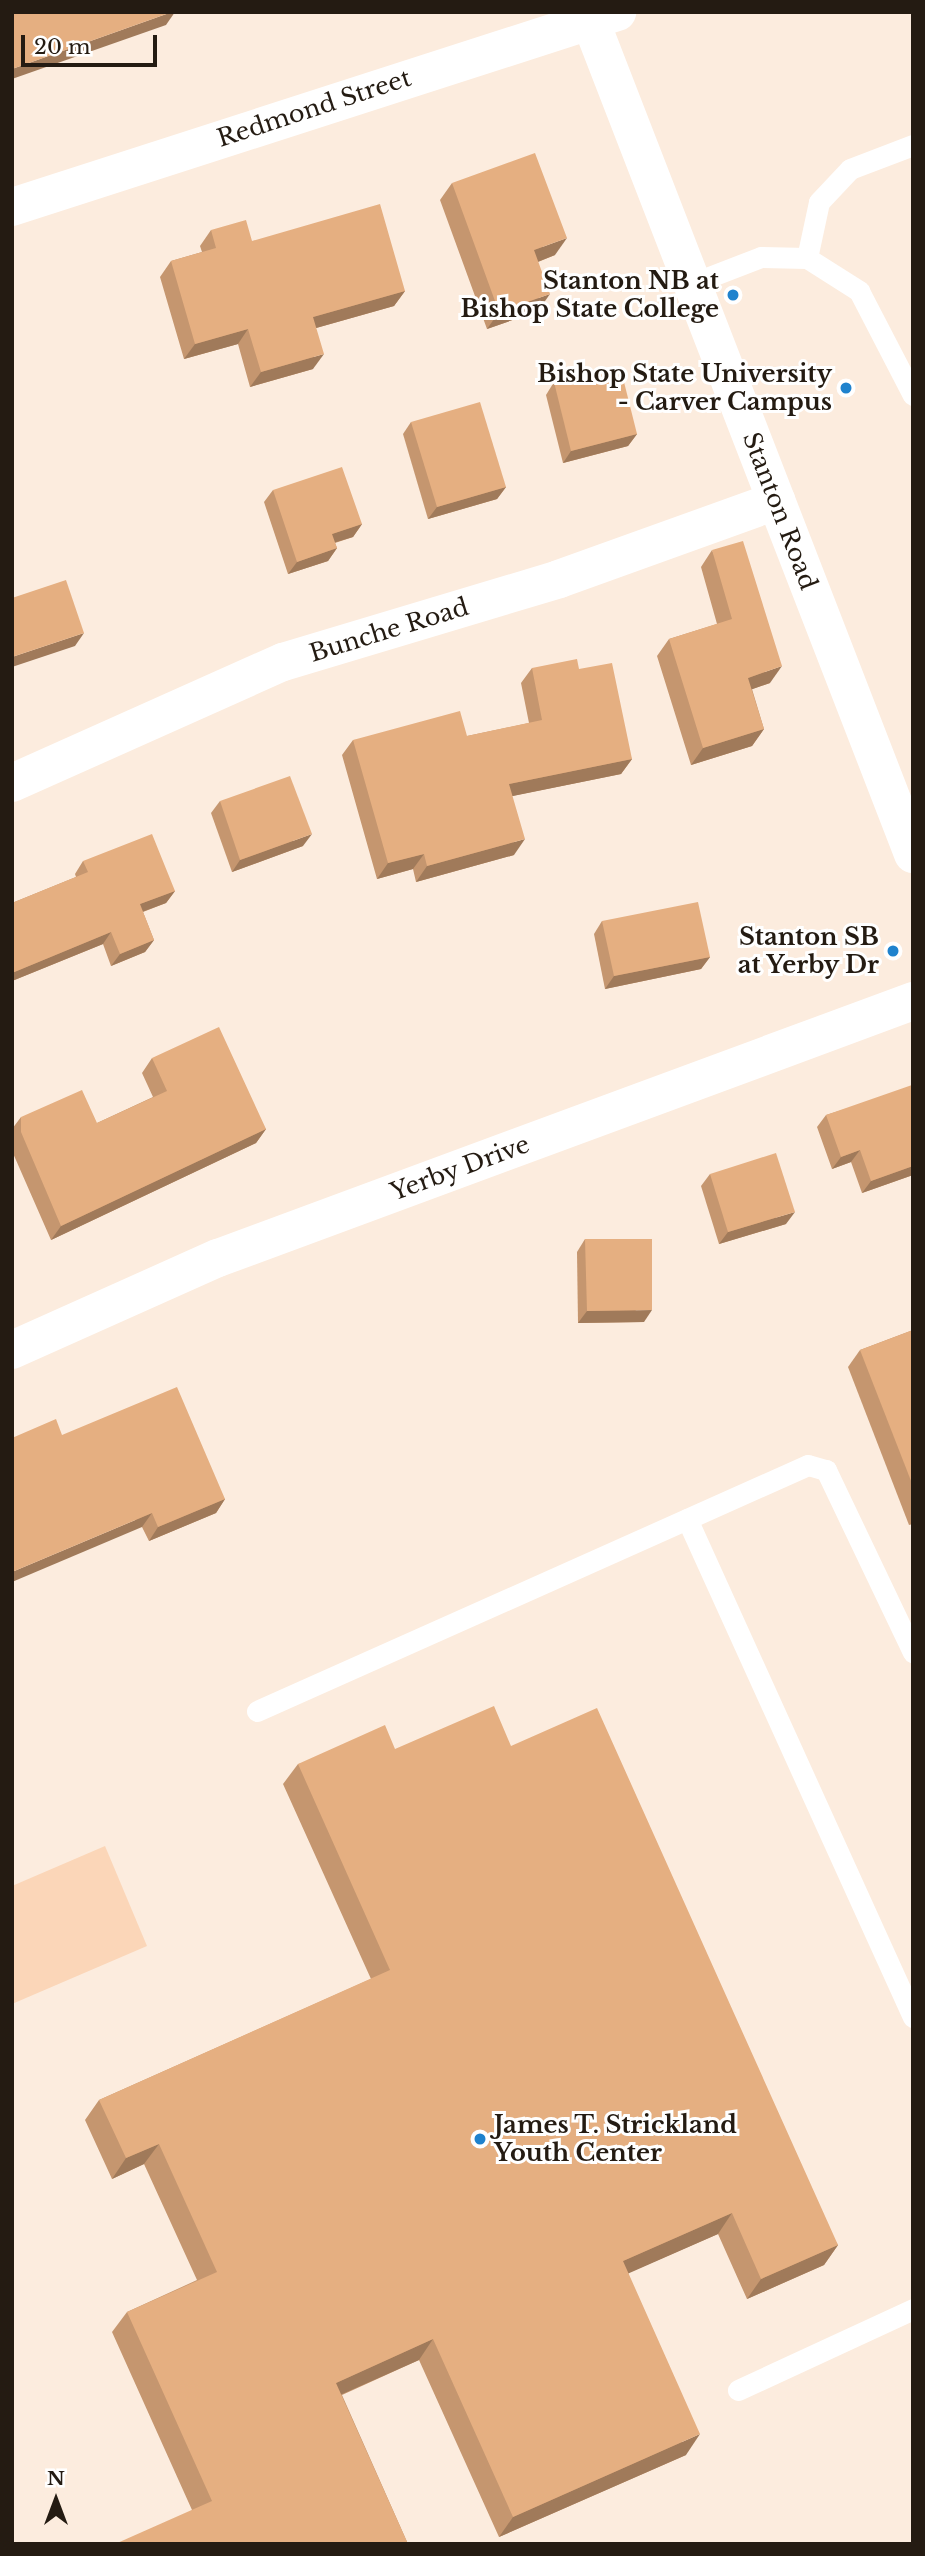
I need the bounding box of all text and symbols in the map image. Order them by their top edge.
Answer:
scale bar [24,21,161,65]
text: 20 m [34,34,91,60]
street label: Redmond Street [214,63,414,153]
place label: Stanton NB at Bishop State College [460,267,719,323]
marker: Stanton NB at Bishop State College [725,287,741,303]
place label: Bishop State University - Carver Campus [537,360,832,416]
marker: Bishop State University - Carver Campus [838,380,854,396]
street label: Stanton Road [737,428,823,594]
street label: Bunche Road [306,592,472,668]
place label: Stanton SB at Yerby Dr [736,923,879,979]
marker: Stanton SB at Yerby Dr [885,943,901,959]
street label: Yerby Drive [386,1129,534,1207]
place label: James T. Strickland Youth Center [494,2111,738,2167]
marker: James T. Strickland Youth Center [472,2131,488,2147]
north arrow [21,2465,91,2535]
text: N [47,2467,65,2490]

